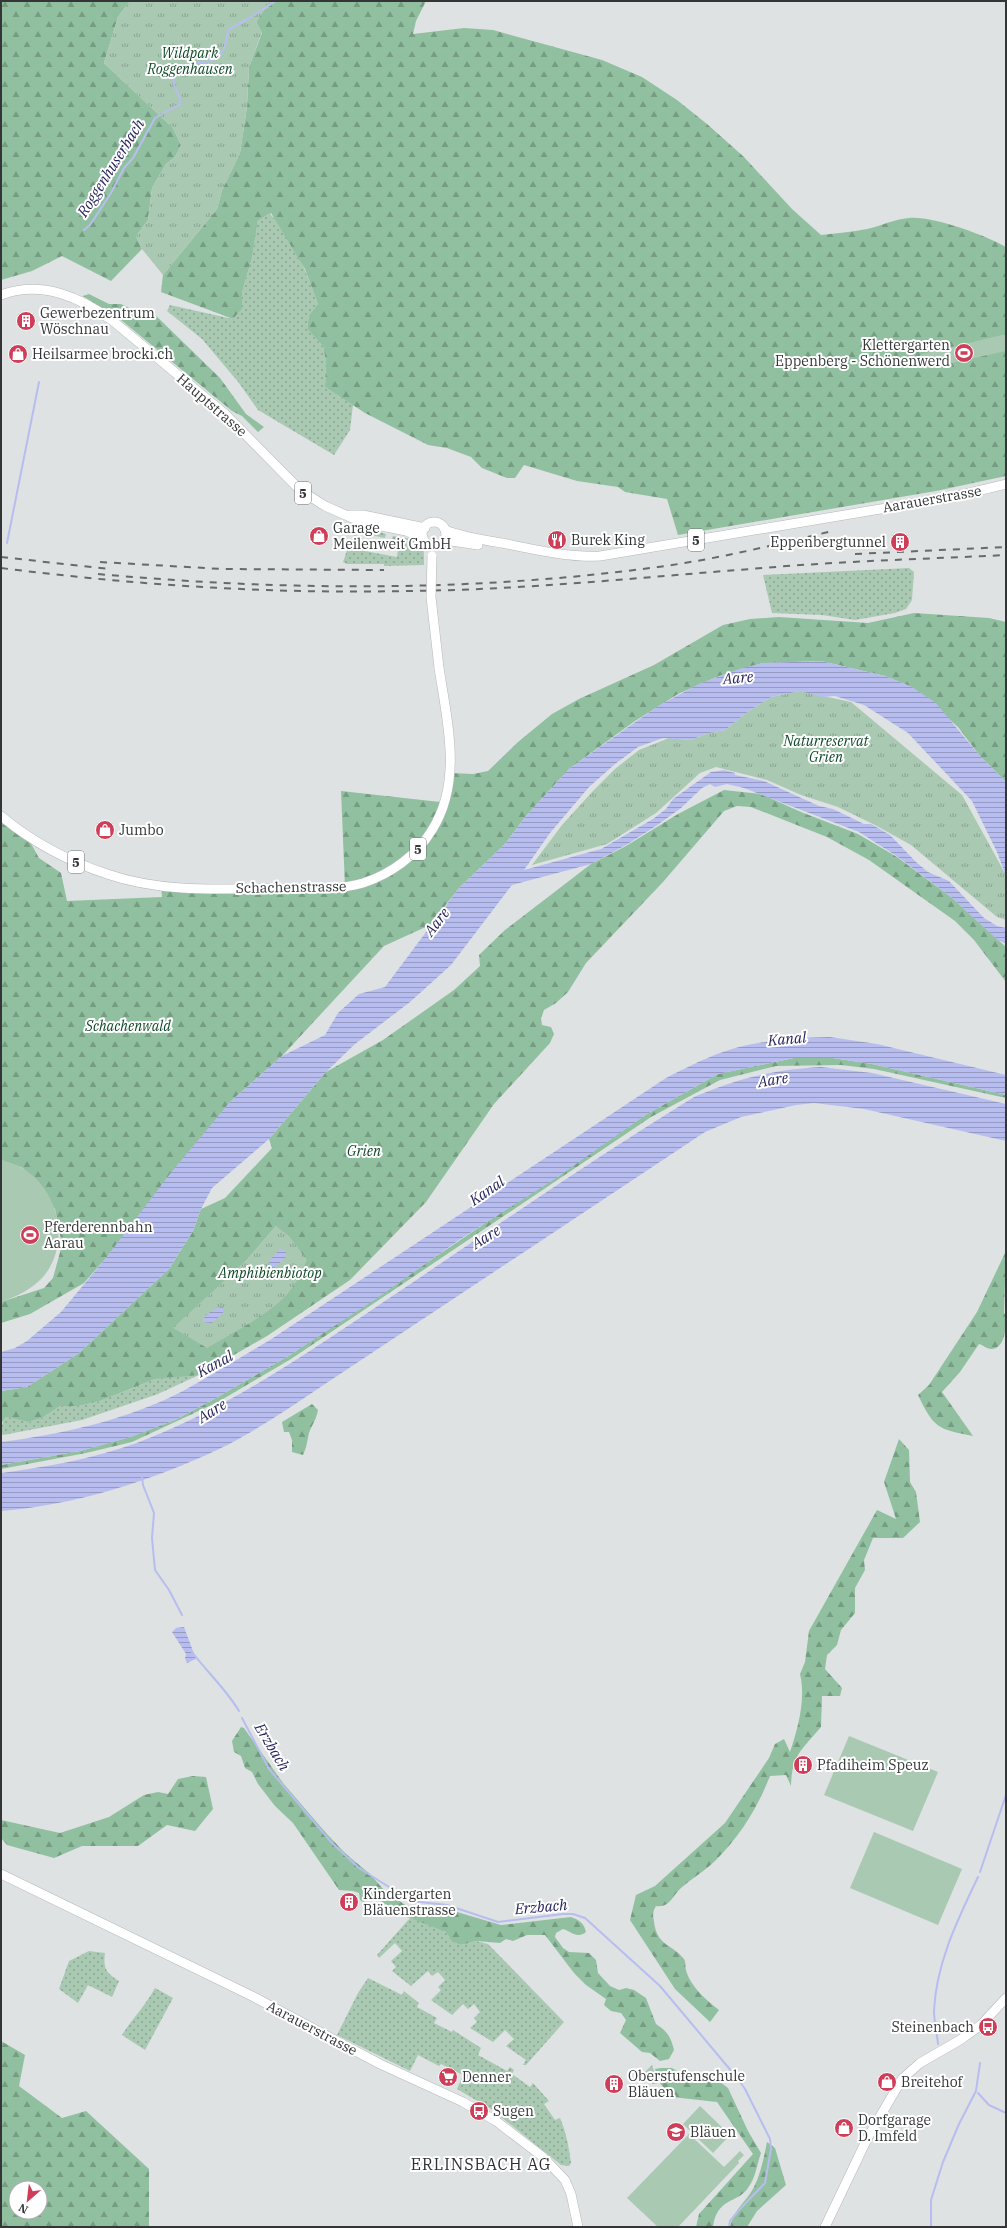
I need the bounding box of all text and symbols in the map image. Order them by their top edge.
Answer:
park label: Wildpark Roggenhausen [146,44,233,78]
water label: Roggenhuserbach [72,115,149,221]
place label: Gewerbezentrum Wöschnau [40,304,155,338]
building icon: Gewerbezentrum Wöschnau [15,310,37,332]
place label: Klettergarten Eppenberg - Schönenwerd [775,336,950,370]
sports icon: Klettergarten Eppenberg - Schönenwerd [953,342,975,364]
shop icon: Heilsarmee brocki.ch [7,343,29,365]
place label: Heilsarmee brocki.ch [32,345,174,363]
street label: Hauptstrasse [173,370,251,440]
street label: Aarauerstrasse [881,481,983,517]
road number: 5 [295,482,311,504]
place label: Garage Meilenweit GmbH [333,519,451,553]
shop icon: Garage Meilenweit GmbH [308,525,330,547]
restaurant icon: Burek King [546,529,568,551]
road number: 5 [688,529,704,551]
place label: Burek King [571,531,645,549]
building icon: Eppenbergtunnel [889,531,911,553]
place label: Eppenbergtunnel [770,533,886,551]
water label: Aare [721,667,754,688]
park label: Naturreservat Grien [782,732,870,766]
shop icon: Jumbo [94,819,116,841]
place label: Jumbo [119,821,164,839]
road number: 5 [410,838,426,860]
road number: 5 [68,851,84,873]
street label: Schachenstrasse [235,877,347,897]
water label: Aare [419,904,454,940]
park label: Schachenwald [84,1017,171,1035]
water label: Kanal [766,1027,808,1050]
water label: Aare [755,1068,790,1091]
park label: Grien [347,1142,381,1160]
water label: Kanal [465,1171,509,1210]
place label: Pferderennbahn Aarau [44,1218,153,1252]
water label: Aare [467,1220,504,1253]
sports icon: Pferderennbahn Aarau [19,1224,41,1246]
park label: Amphibienbiotop [217,1264,322,1282]
water label: Kanal [192,1346,237,1381]
water label: Aare [193,1394,230,1427]
water label: Erzbach [250,1718,295,1775]
building icon: Pfadiheim Speuz [792,1754,814,1776]
place label: Pfadiheim Speuz [817,1756,929,1774]
place label: Kindergarten Bläuenstrasse [363,1885,456,1919]
building icon: Kindergarten Bläuenstrasse [338,1891,360,1913]
water label: Erzbach [513,1895,569,1918]
street label: Aarauerstrasse [264,1997,360,2059]
bus stop icon: Steinenbach [977,2016,999,2038]
place label: Steinenbach [891,2018,974,2036]
supermarket icon: Denner [437,2066,459,2088]
place label: Oberstufenschule Bläuen [628,2067,745,2101]
place label: Denner [462,2068,512,2086]
shop icon: Breitehof [876,2071,898,2093]
building icon: Oberstufenschule Bläuen [603,2073,625,2095]
place label: Breitehof [901,2073,963,2091]
bus stop icon: Sugen [468,2100,490,2122]
place label: Sugen [493,2102,534,2120]
place label: Dorfgarage D. Imfeld [858,2111,931,2145]
shop icon: Dorfgarage D. Imfeld [833,2117,855,2139]
school or university icon: Bläuen [665,2121,687,2143]
place label: Bläuen [690,2123,736,2141]
district label: ERLINSBACH AG [411,2154,551,2174]
north arrow [8,2180,48,2220]
text: N [16,2200,30,2217]

